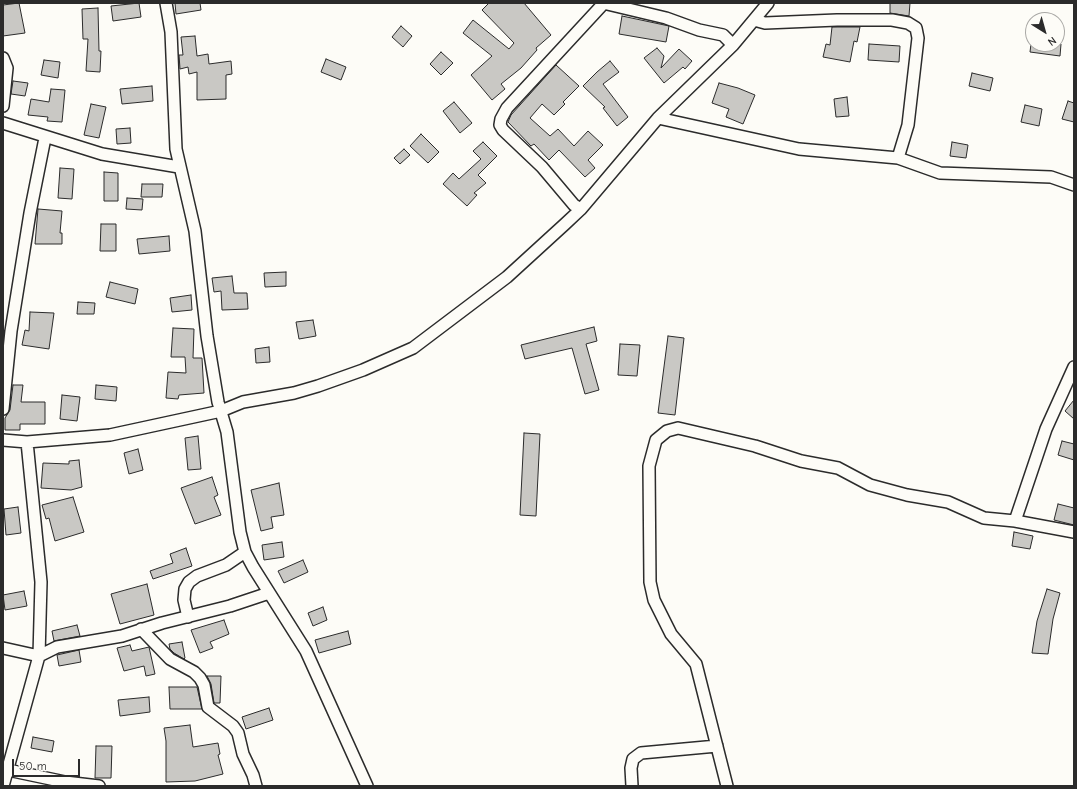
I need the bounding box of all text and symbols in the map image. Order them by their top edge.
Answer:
north arrow [1025,12,1065,52]
text: N [1045,34,1059,49]
scale bar [14,751,82,777]
text: 50 m [19,759,47,773]

